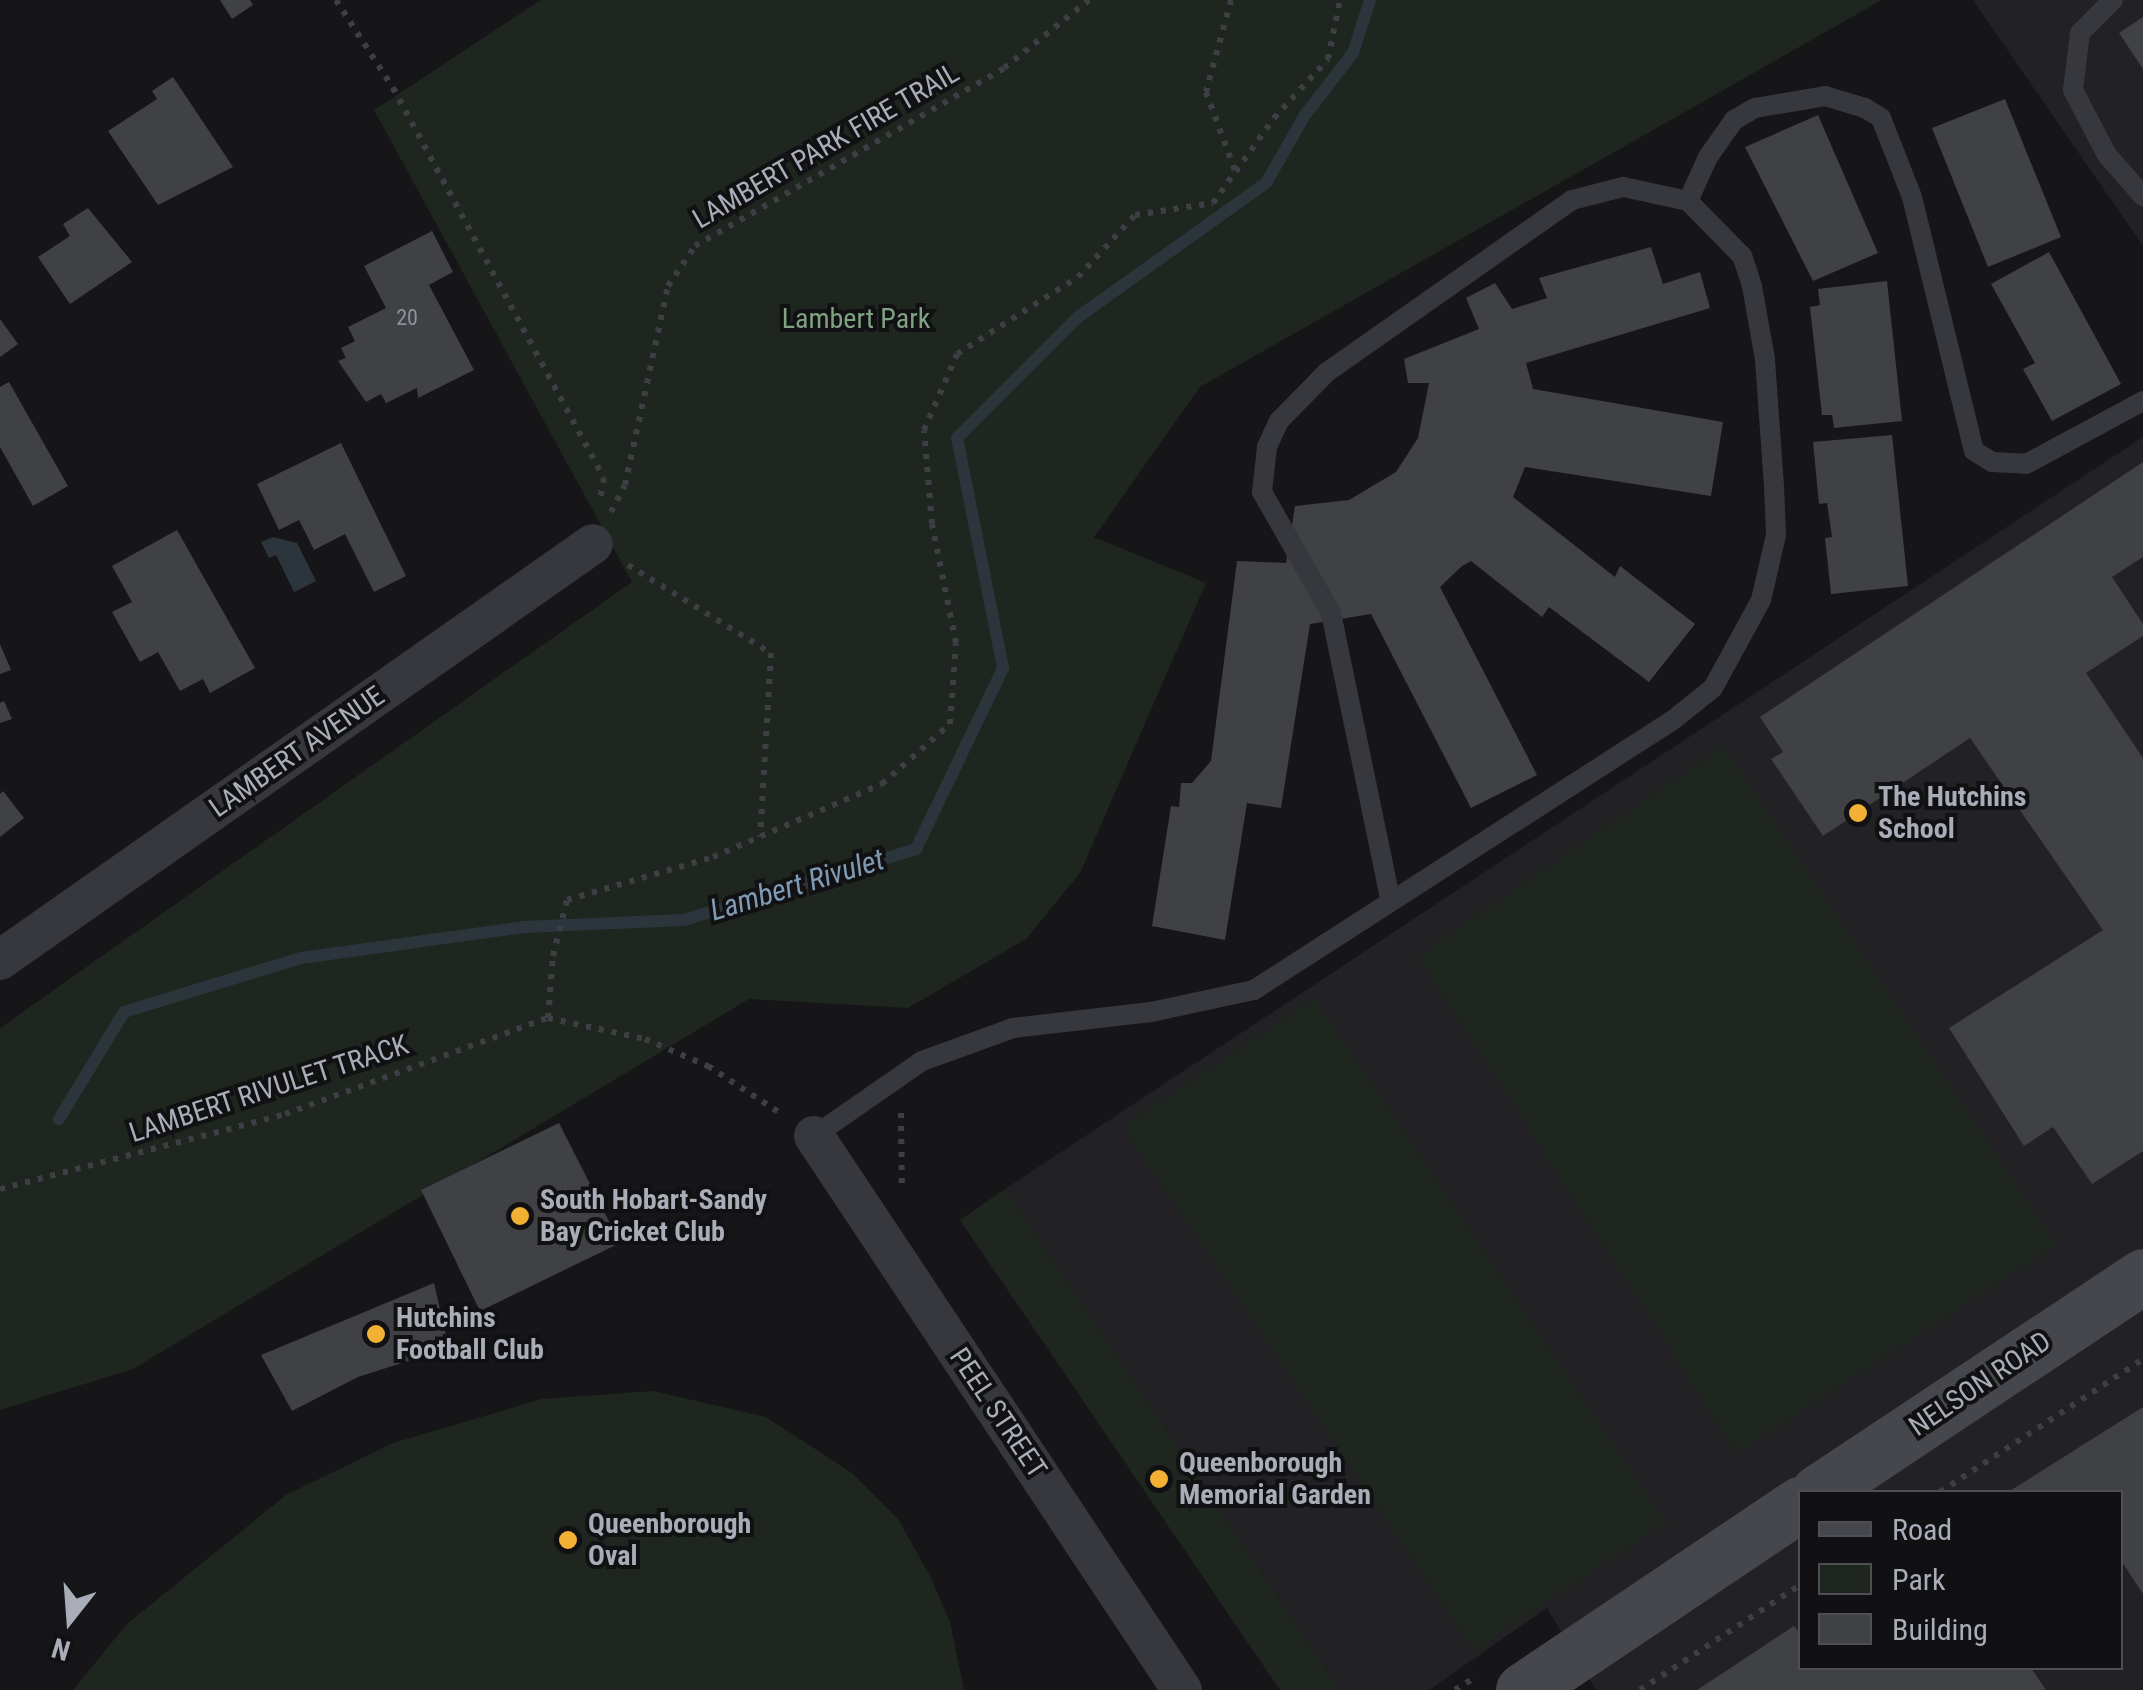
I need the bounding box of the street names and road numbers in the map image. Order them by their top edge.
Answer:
street label: LAMBERT PARK FIRE TRAIL [687,56,965,236]
street label: LAMBERT AVENUE [203,679,391,825]
street label: LAMBERT RIVULET TRACK [124,1028,414,1150]
street label: NELSON ROAD [1903,1324,2057,1444]
street label: PEEL STREET [942,1342,1054,1484]

